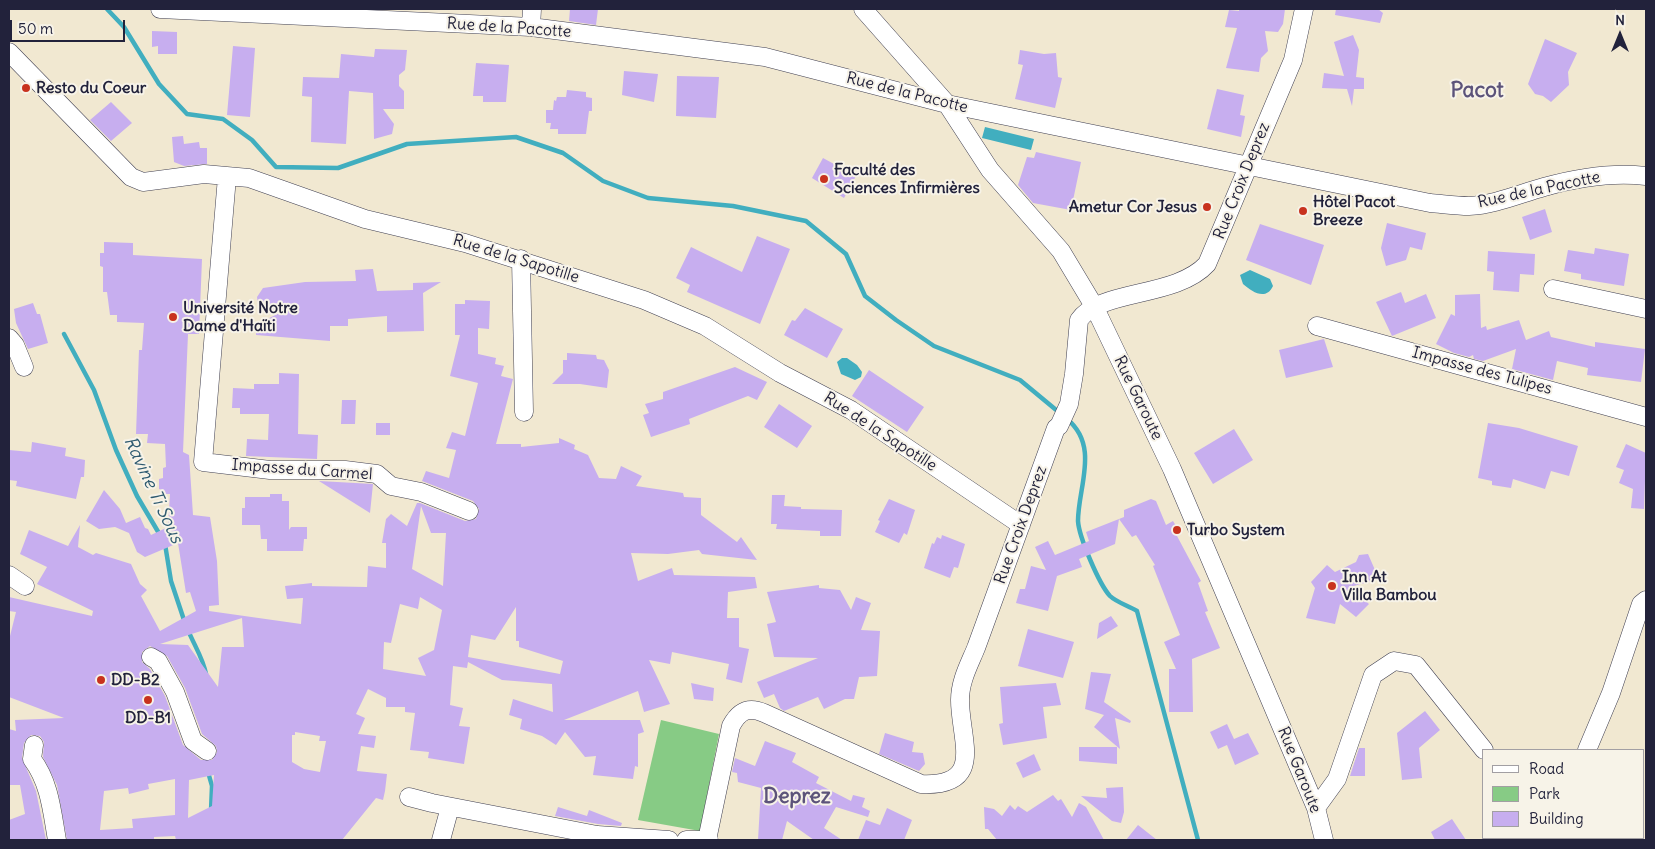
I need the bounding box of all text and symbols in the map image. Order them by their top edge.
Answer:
scale bar [12,10,128,42]
north arrow [1595,10,1645,60]
text: N [1615,11,1625,29]
street label: Rue de la Pacotte [446,14,572,42]
text: 50 m [18,19,53,38]
street label: Rue de la Pacotte [844,69,970,117]
place label: Resto du Coeur [36,78,146,98]
district label: Pacot [1450,78,1504,104]
marker: Resto du Coeur [20,82,32,94]
street label: Rue Croix Deprez [1210,120,1274,242]
place label: Faculté des Sciences Infirmières [834,160,980,198]
street label: Rue de la Pacotte [1476,168,1602,212]
marker: Faculté des Sciences Infirmières [818,173,830,185]
place label: Hôtel Pacot Breeze [1313,192,1395,230]
place label: Ametur Cor Jesus [1069,197,1197,217]
marker: Ametur Cor Jesus [1201,201,1213,213]
marker: Hôtel Pacot Breeze [1297,205,1309,217]
street label: Rue de la Sapotille [451,231,581,287]
place label: Université Notre Dame d'Haïti [183,298,298,336]
marker: Université Notre Dame d'Haïti [167,311,179,323]
street label: Impasse des Tulipes [1410,343,1554,399]
street label: Rue Garoute [1109,353,1167,443]
street label: Rue de la Sapotille [820,388,940,476]
water label: Ravine Ti Sous [119,433,187,547]
street label: Impasse du Carmel [231,456,373,484]
street label: Rue Croix Deprez [991,463,1051,587]
place label: Turbo System [1187,520,1285,540]
marker: Turbo System [1171,524,1183,536]
place label: Inn At Villa Bambou [1342,567,1437,605]
marker: Inn At Villa Bambou [1326,580,1338,592]
place label: DD-B2 [111,670,160,690]
marker: DD-B2 [95,674,107,686]
marker: DD-B1 [142,694,154,706]
place label: DD-B1 [125,708,171,728]
street label: Rue Garoute [1273,724,1325,816]
legend [1482,749,1645,839]
text: Road [1529,759,1564,778]
district label: Deprez [763,784,831,810]
text: Park [1529,784,1560,803]
text: Building [1529,809,1584,828]

